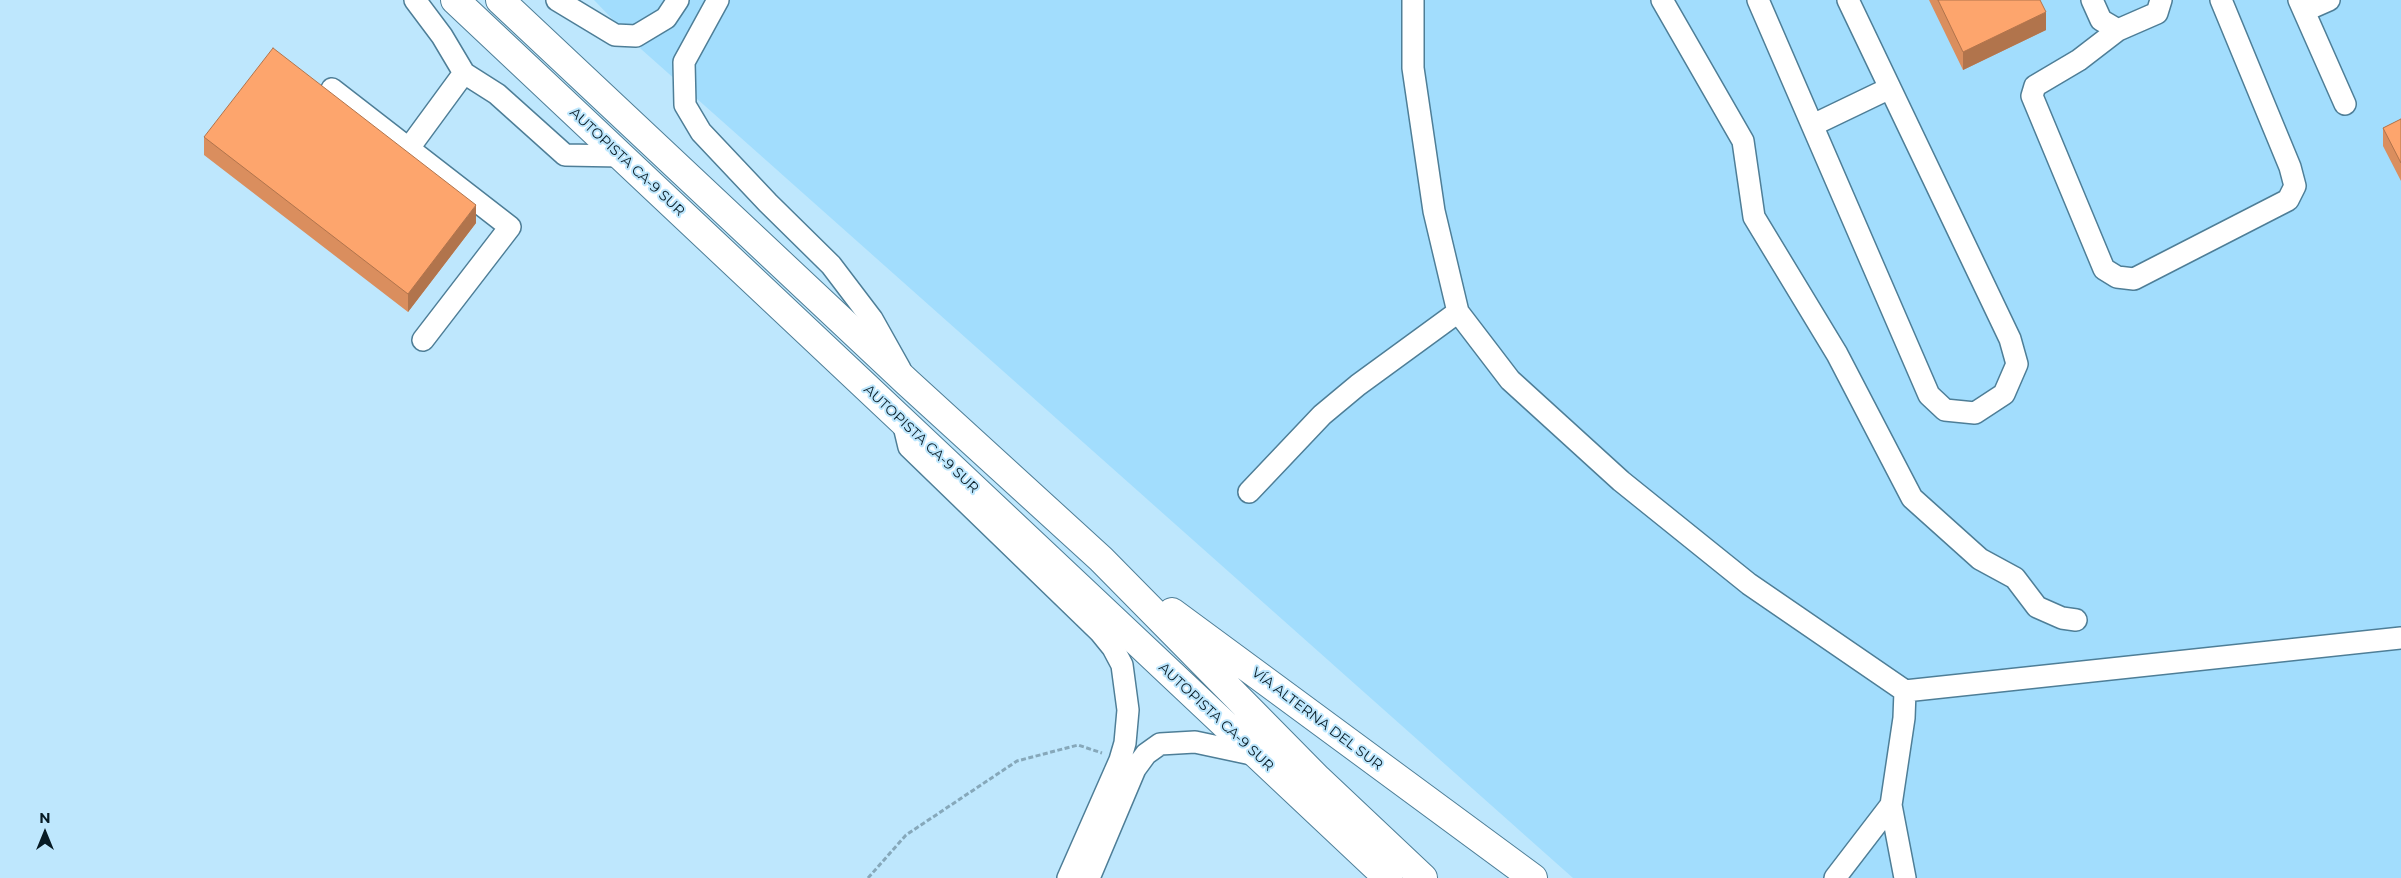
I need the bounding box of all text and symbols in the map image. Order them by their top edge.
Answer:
street label: AUTOPISTA CA-9 SUR [566,104,688,220]
street label: AUTOPISTA CA-9 SUR [860,381,982,497]
street label: AUTOPISTA CA-9 SUR [1155,659,1277,775]
street label: VÍA ALTERNA DEL SUR [1248,664,1386,774]
north arrow [20,808,70,858]
text: N [39,809,51,827]

